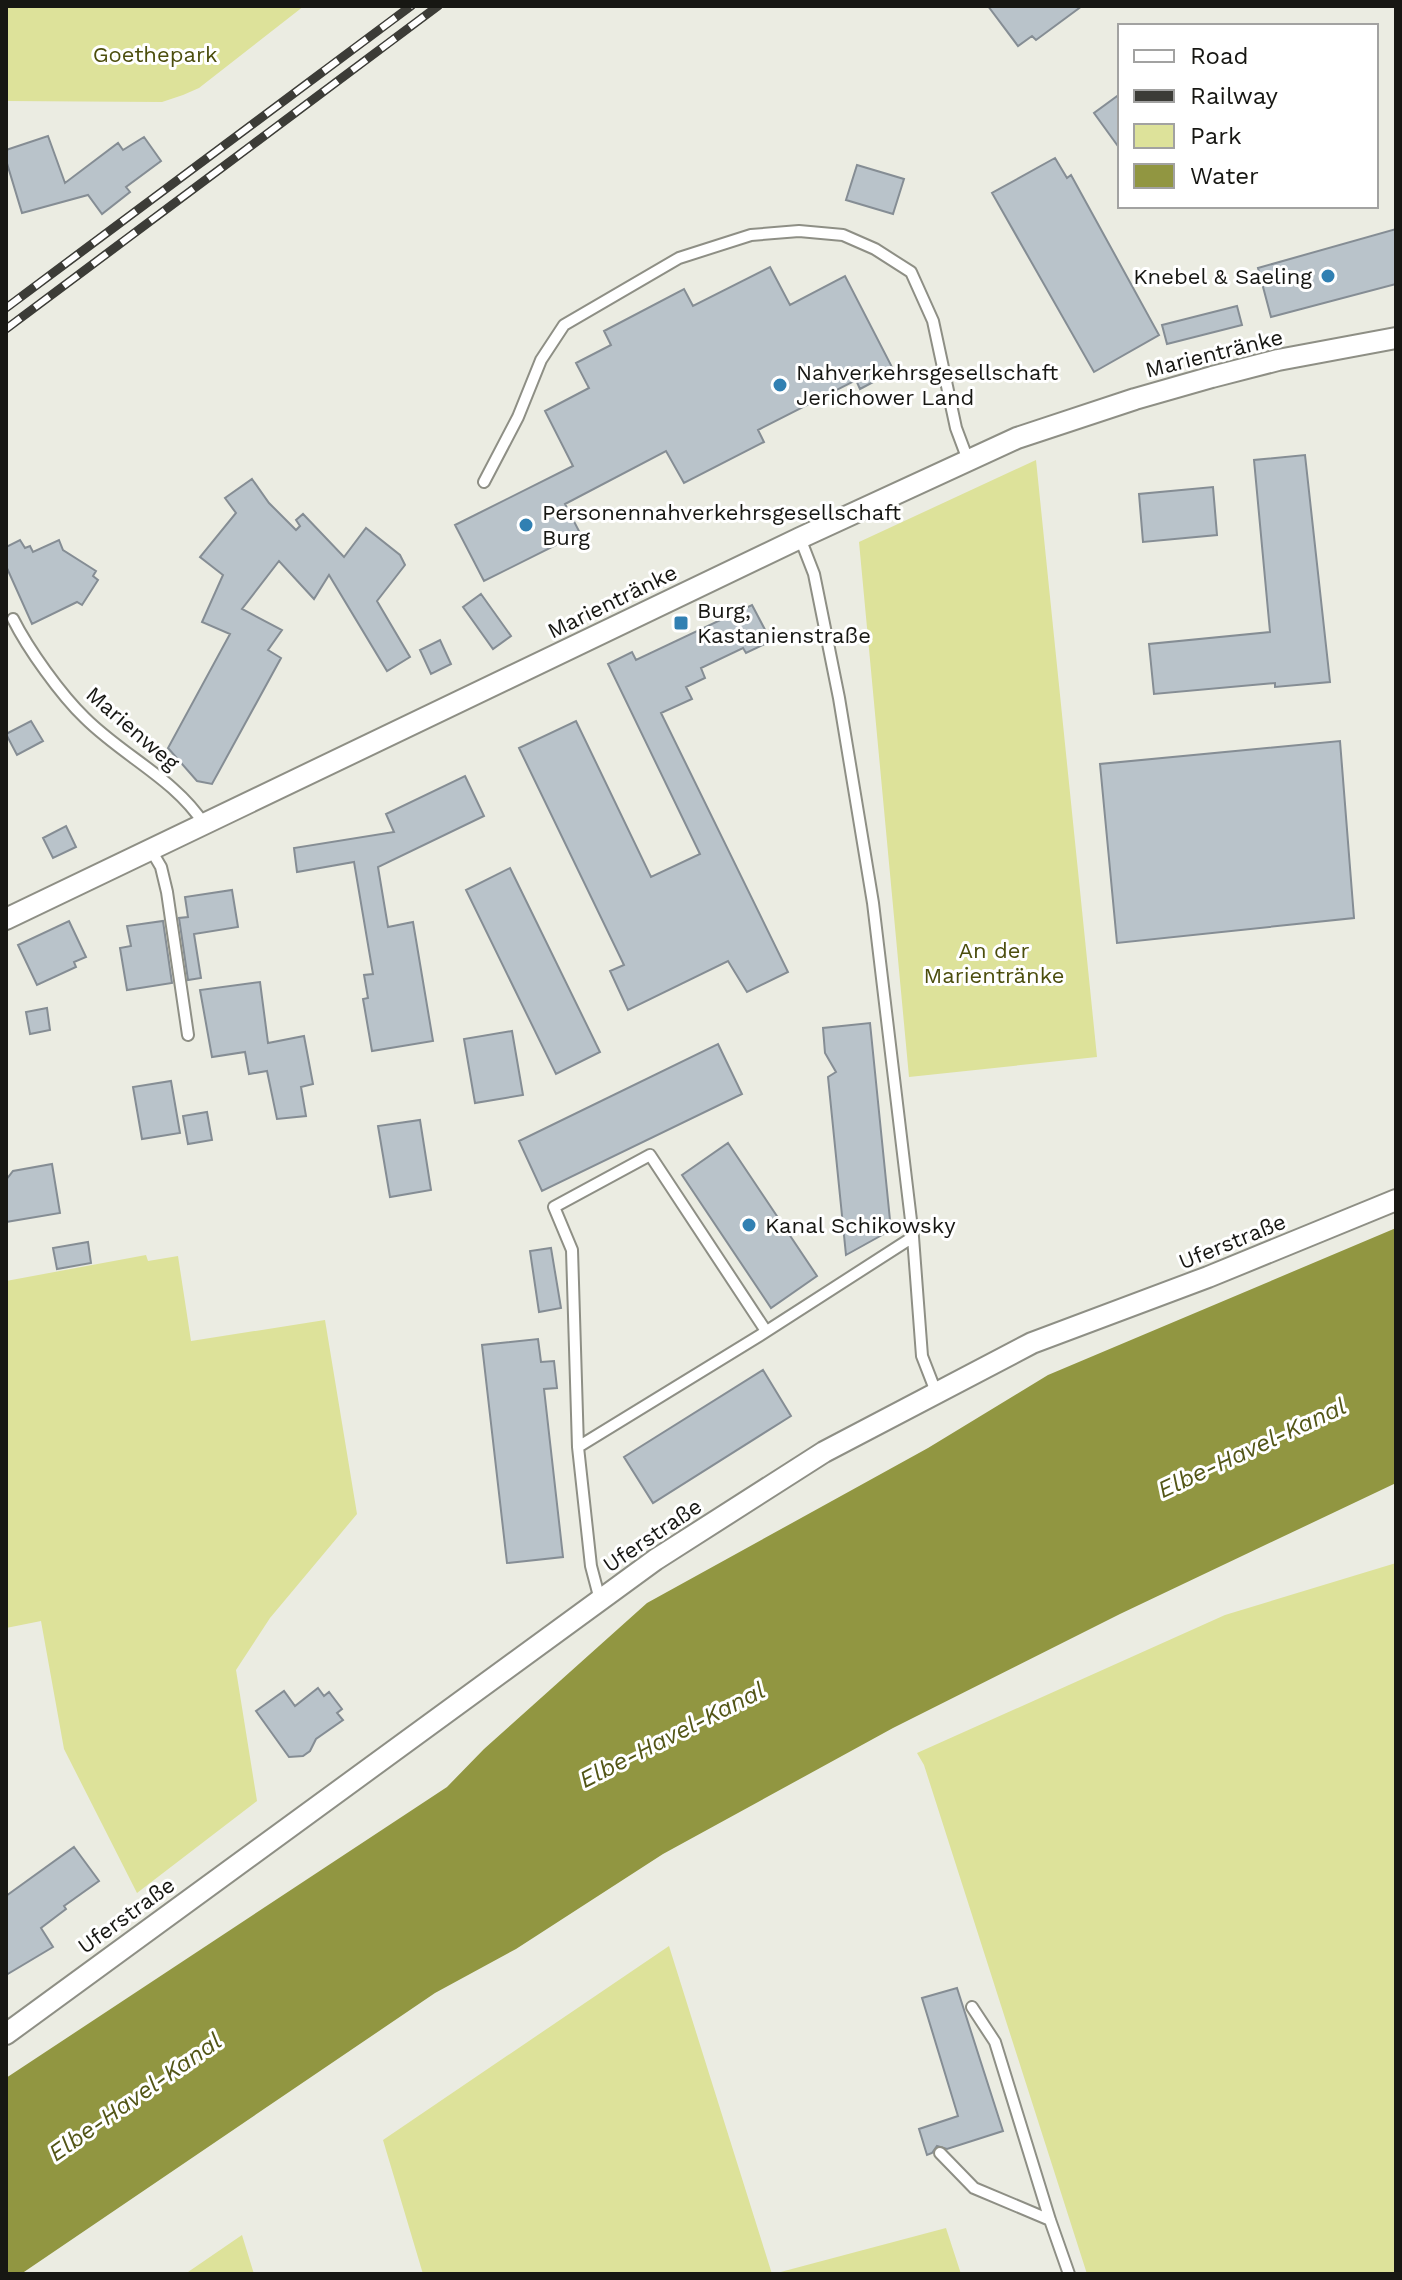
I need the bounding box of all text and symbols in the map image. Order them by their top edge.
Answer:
legend [1118,24,1378,208]
park label: Goethepark [93,42,217,67]
text: Road [1190,42,1249,70]
text: Railway [1190,82,1279,110]
text: Park [1190,122,1242,150]
text: Water [1190,162,1259,190]
place label: Knebel & Saeling [1133,264,1312,289]
marker: Knebel & Saeling [1319,267,1337,285]
street label: Marientränke [1143,324,1285,383]
place label: Nahverkehrsgesellschaft Jerichower Land [796,360,1058,410]
marker: Nahverkehrsgesellschaft Jerichower Land [771,376,789,394]
place label: Personennahverkehrsgesellschaft Burg [542,500,901,550]
marker: Personennahverkehrsgesellschaft Burg [517,516,535,534]
street label: Marientränke [543,559,681,644]
place label: Burg, Kastanienstraße [697,598,871,648]
marker: Burg, Kastanienstraße [672,614,690,632]
street label: Marienweg [81,681,184,776]
park label: An der Marientränke [924,938,1064,988]
street label: Uferstraße [1175,1209,1289,1274]
place label: Kanal Schikowsky [765,1213,956,1238]
marker: Kanal Schikowsky [740,1216,758,1234]
water label: Elbe-Havel-Kanal [1153,1392,1351,1504]
street label: Uferstraße [598,1493,706,1577]
water label: Elbe-Havel-Kanal [574,1676,770,1794]
street label: Uferstraße [73,1872,179,1959]
water label: Elbe-Havel-Kanal [43,2027,227,2167]

